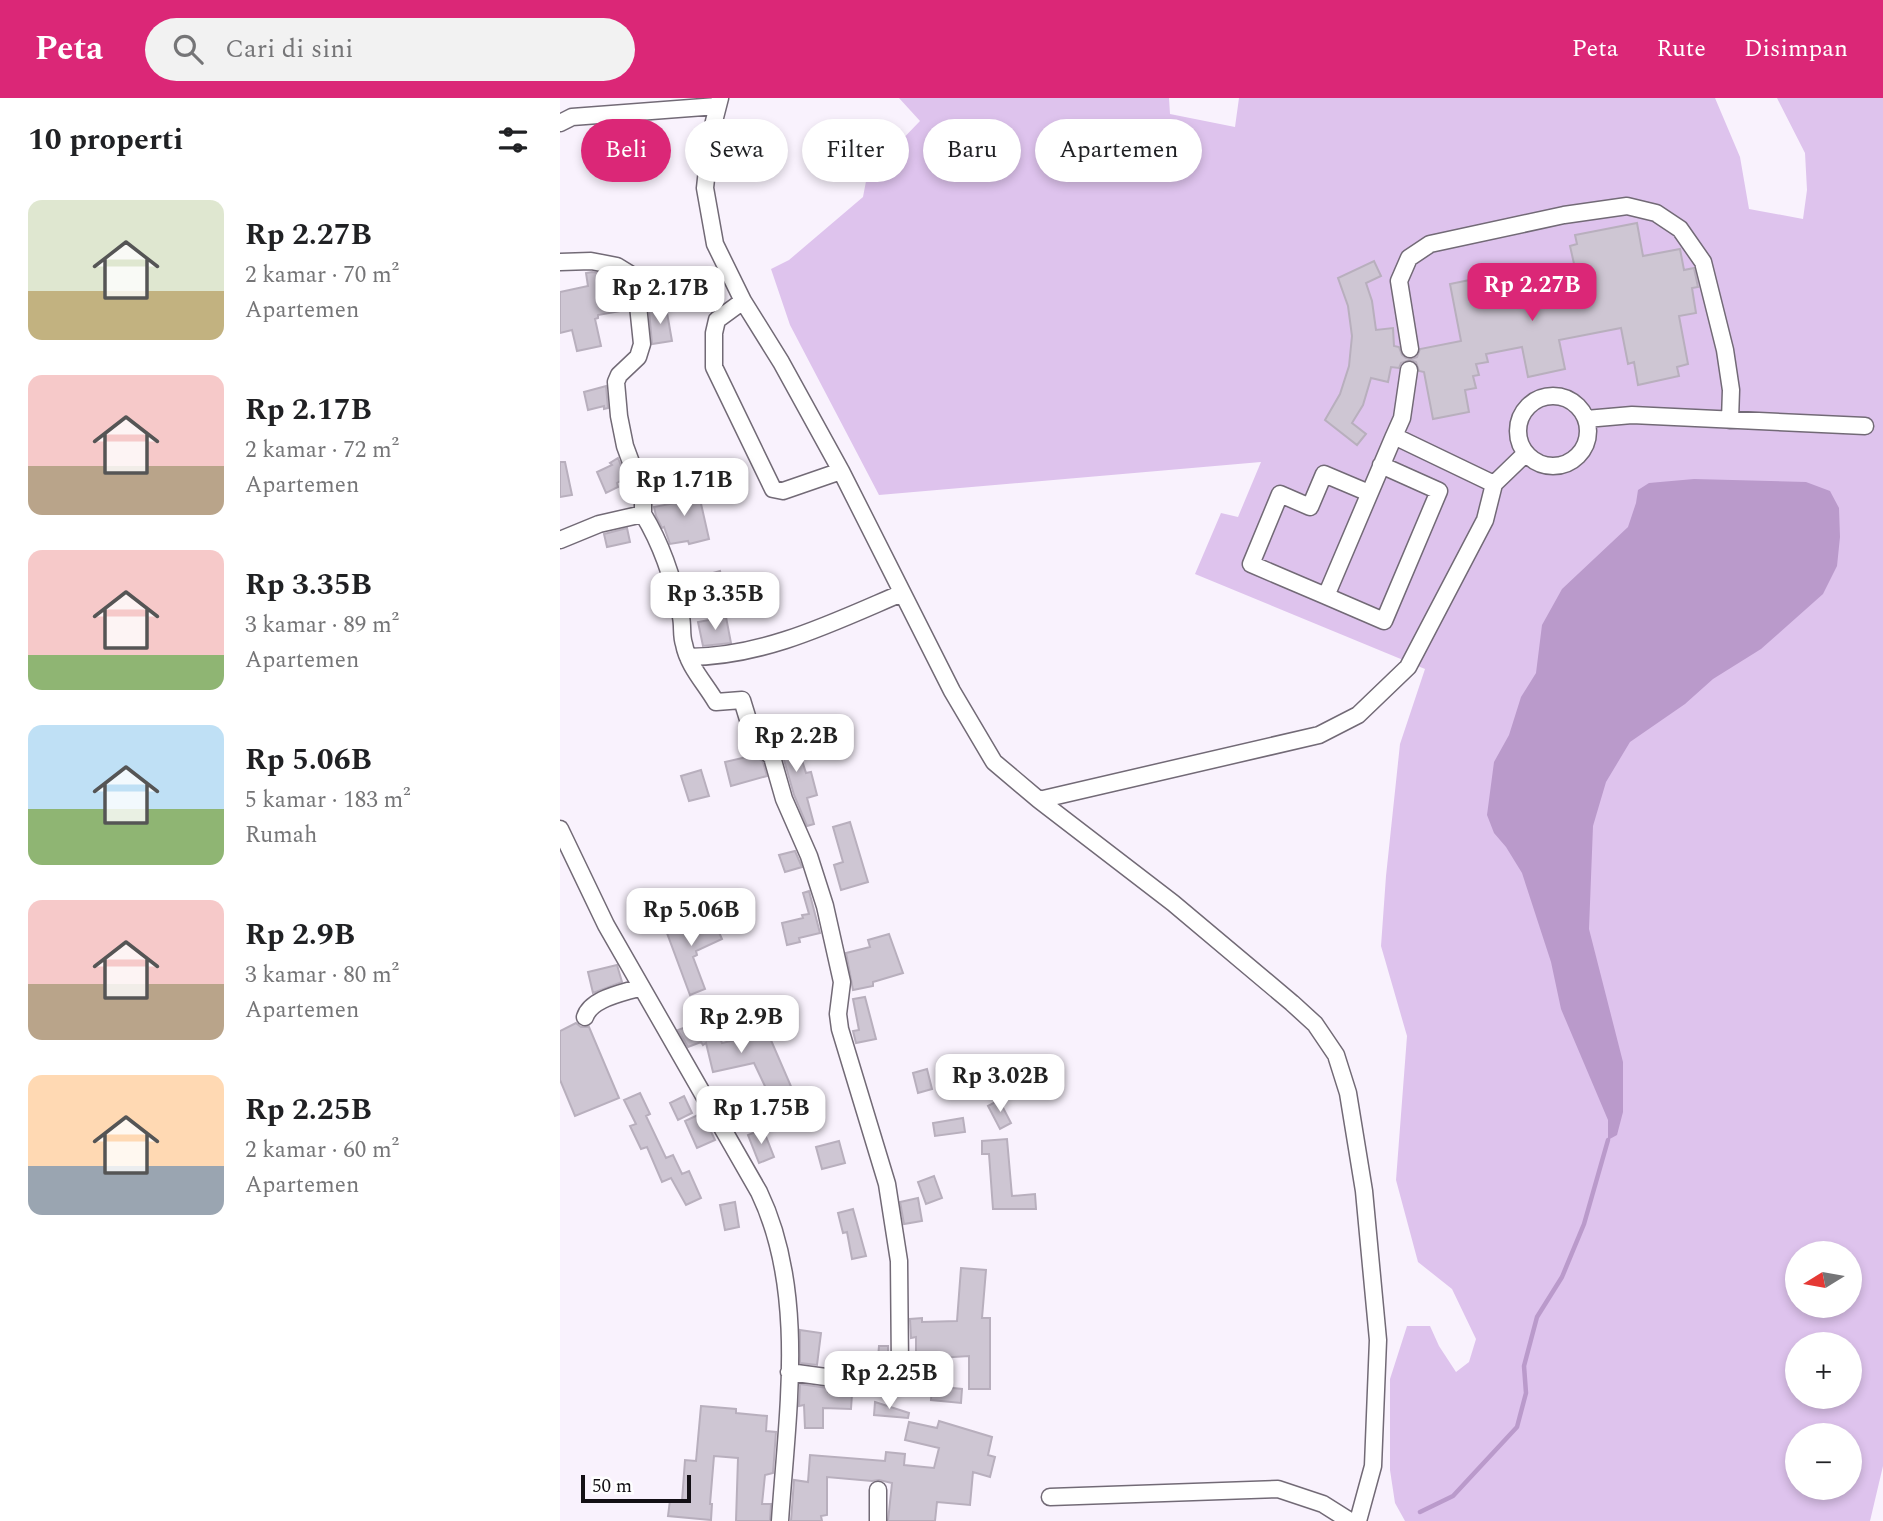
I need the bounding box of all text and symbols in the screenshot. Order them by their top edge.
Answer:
search box [145,18,635,81]
text: Peta [35,24,103,74]
text: Cari di sini [225,29,353,69]
icon: search [169,30,207,68]
text: Peta [1572,31,1618,67]
text: Rute [1656,31,1706,67]
text: Disimpan [1744,31,1848,67]
text: 10 properti [28,117,183,163]
chip: Beli [581,119,671,182]
chip: Sewa [685,119,788,182]
chip: Filter [802,119,909,182]
chip: Baru [923,119,1021,182]
chip: Apartemen [1035,119,1202,182]
icon: filters [494,121,532,159]
text: Rp 2.27B [245,212,372,258]
icon: home [84,228,168,312]
text: 2 kamar · 70 m² [245,258,399,293]
pin: Rp 2.27B [1460,264,1604,323]
pin: Rp 2.17B [588,266,732,326]
text: Rp 2.27B [1483,268,1581,303]
text: Rp 2.17B [611,271,709,306]
text: Apartemen [245,293,359,328]
text: Rp 2.17B [245,387,372,433]
icon: home [84,403,168,487]
text: 2 kamar · 72 m² [245,433,399,468]
pin: Rp 1.71B [612,458,756,518]
text: Rp 1.71B [635,463,733,498]
text: Apartemen [245,468,359,503]
text: Rp 3.35B [245,562,372,608]
pin: Rp 3.35B [643,573,787,632]
text: Rp 3.35B [666,577,764,612]
icon: home [84,578,168,662]
text: 3 kamar · 89 m² [245,608,399,643]
text: Apartemen [245,643,359,678]
pin: Rp 2.2B [731,714,861,774]
text: Rp 2.2B [754,719,838,754]
text: Rp 5.06B [245,737,372,783]
icon: home [84,753,168,837]
text: 5 kamar · 183 m² [245,783,411,818]
text: Rumah [245,818,317,853]
pin: Rp 5.06B [619,888,763,948]
text: Rp 5.06B [642,893,740,928]
text: Rp 2.9B [245,912,355,958]
icon: home [84,928,168,1012]
text: 3 kamar · 80 m² [245,958,399,993]
text: Apartemen [245,993,359,1028]
pin: Rp 2.9B [676,996,806,1055]
text: Rp 2.9B [699,1000,783,1035]
pin: Rp 3.02B [928,1054,1072,1114]
text: Rp 3.02B [951,1059,1049,1094]
pin: Rp 1.75B [689,1086,833,1146]
text: Rp 2.25B [245,1087,372,1133]
text: Rp 1.75B [712,1091,810,1126]
icon: home [84,1103,168,1187]
text: 2 kamar · 60 m² [245,1133,399,1168]
text: Apartemen [245,1168,359,1203]
north arrow [1785,1241,1862,1318]
map controls [1785,1241,1862,1500]
button: + [1785,1332,1862,1409]
pin: Rp 2.25B [817,1352,961,1411]
text: Rp 2.25B [840,1356,938,1391]
button: − [1785,1423,1862,1500]
scale bar [581,1472,691,1504]
text: 50 m [592,1472,632,1501]

